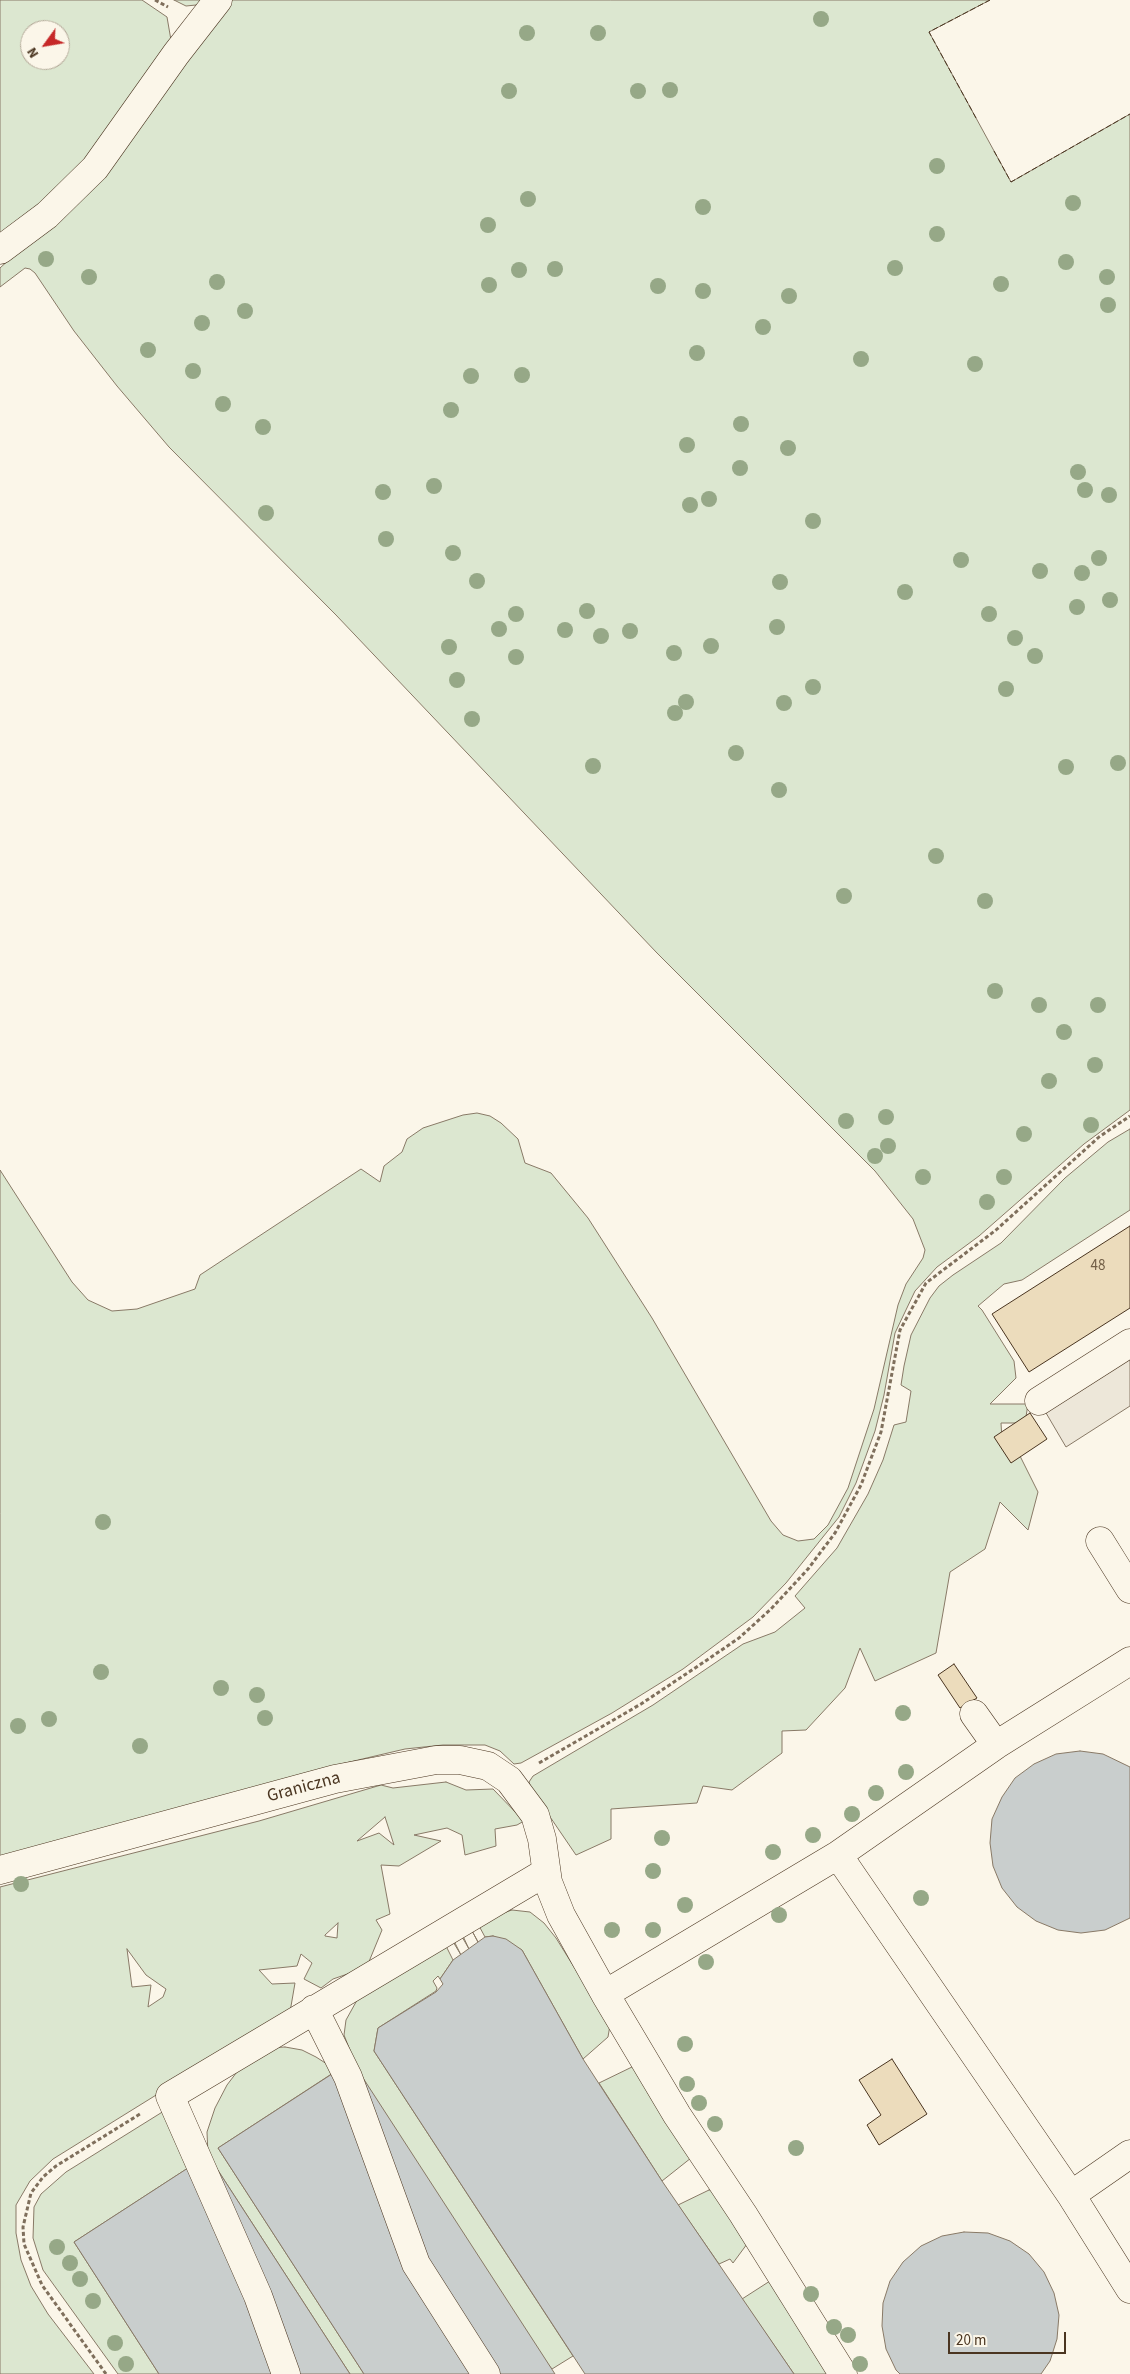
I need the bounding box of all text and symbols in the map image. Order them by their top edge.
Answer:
north arrow [20,20,70,70]
text: N [22,43,44,62]
house number: 48 [1091,1258,1105,1276]
street label: Graniczna [265,1768,343,1808]
scale bar [950,2322,1068,2354]
text: 20 m [956,2330,986,2351]

